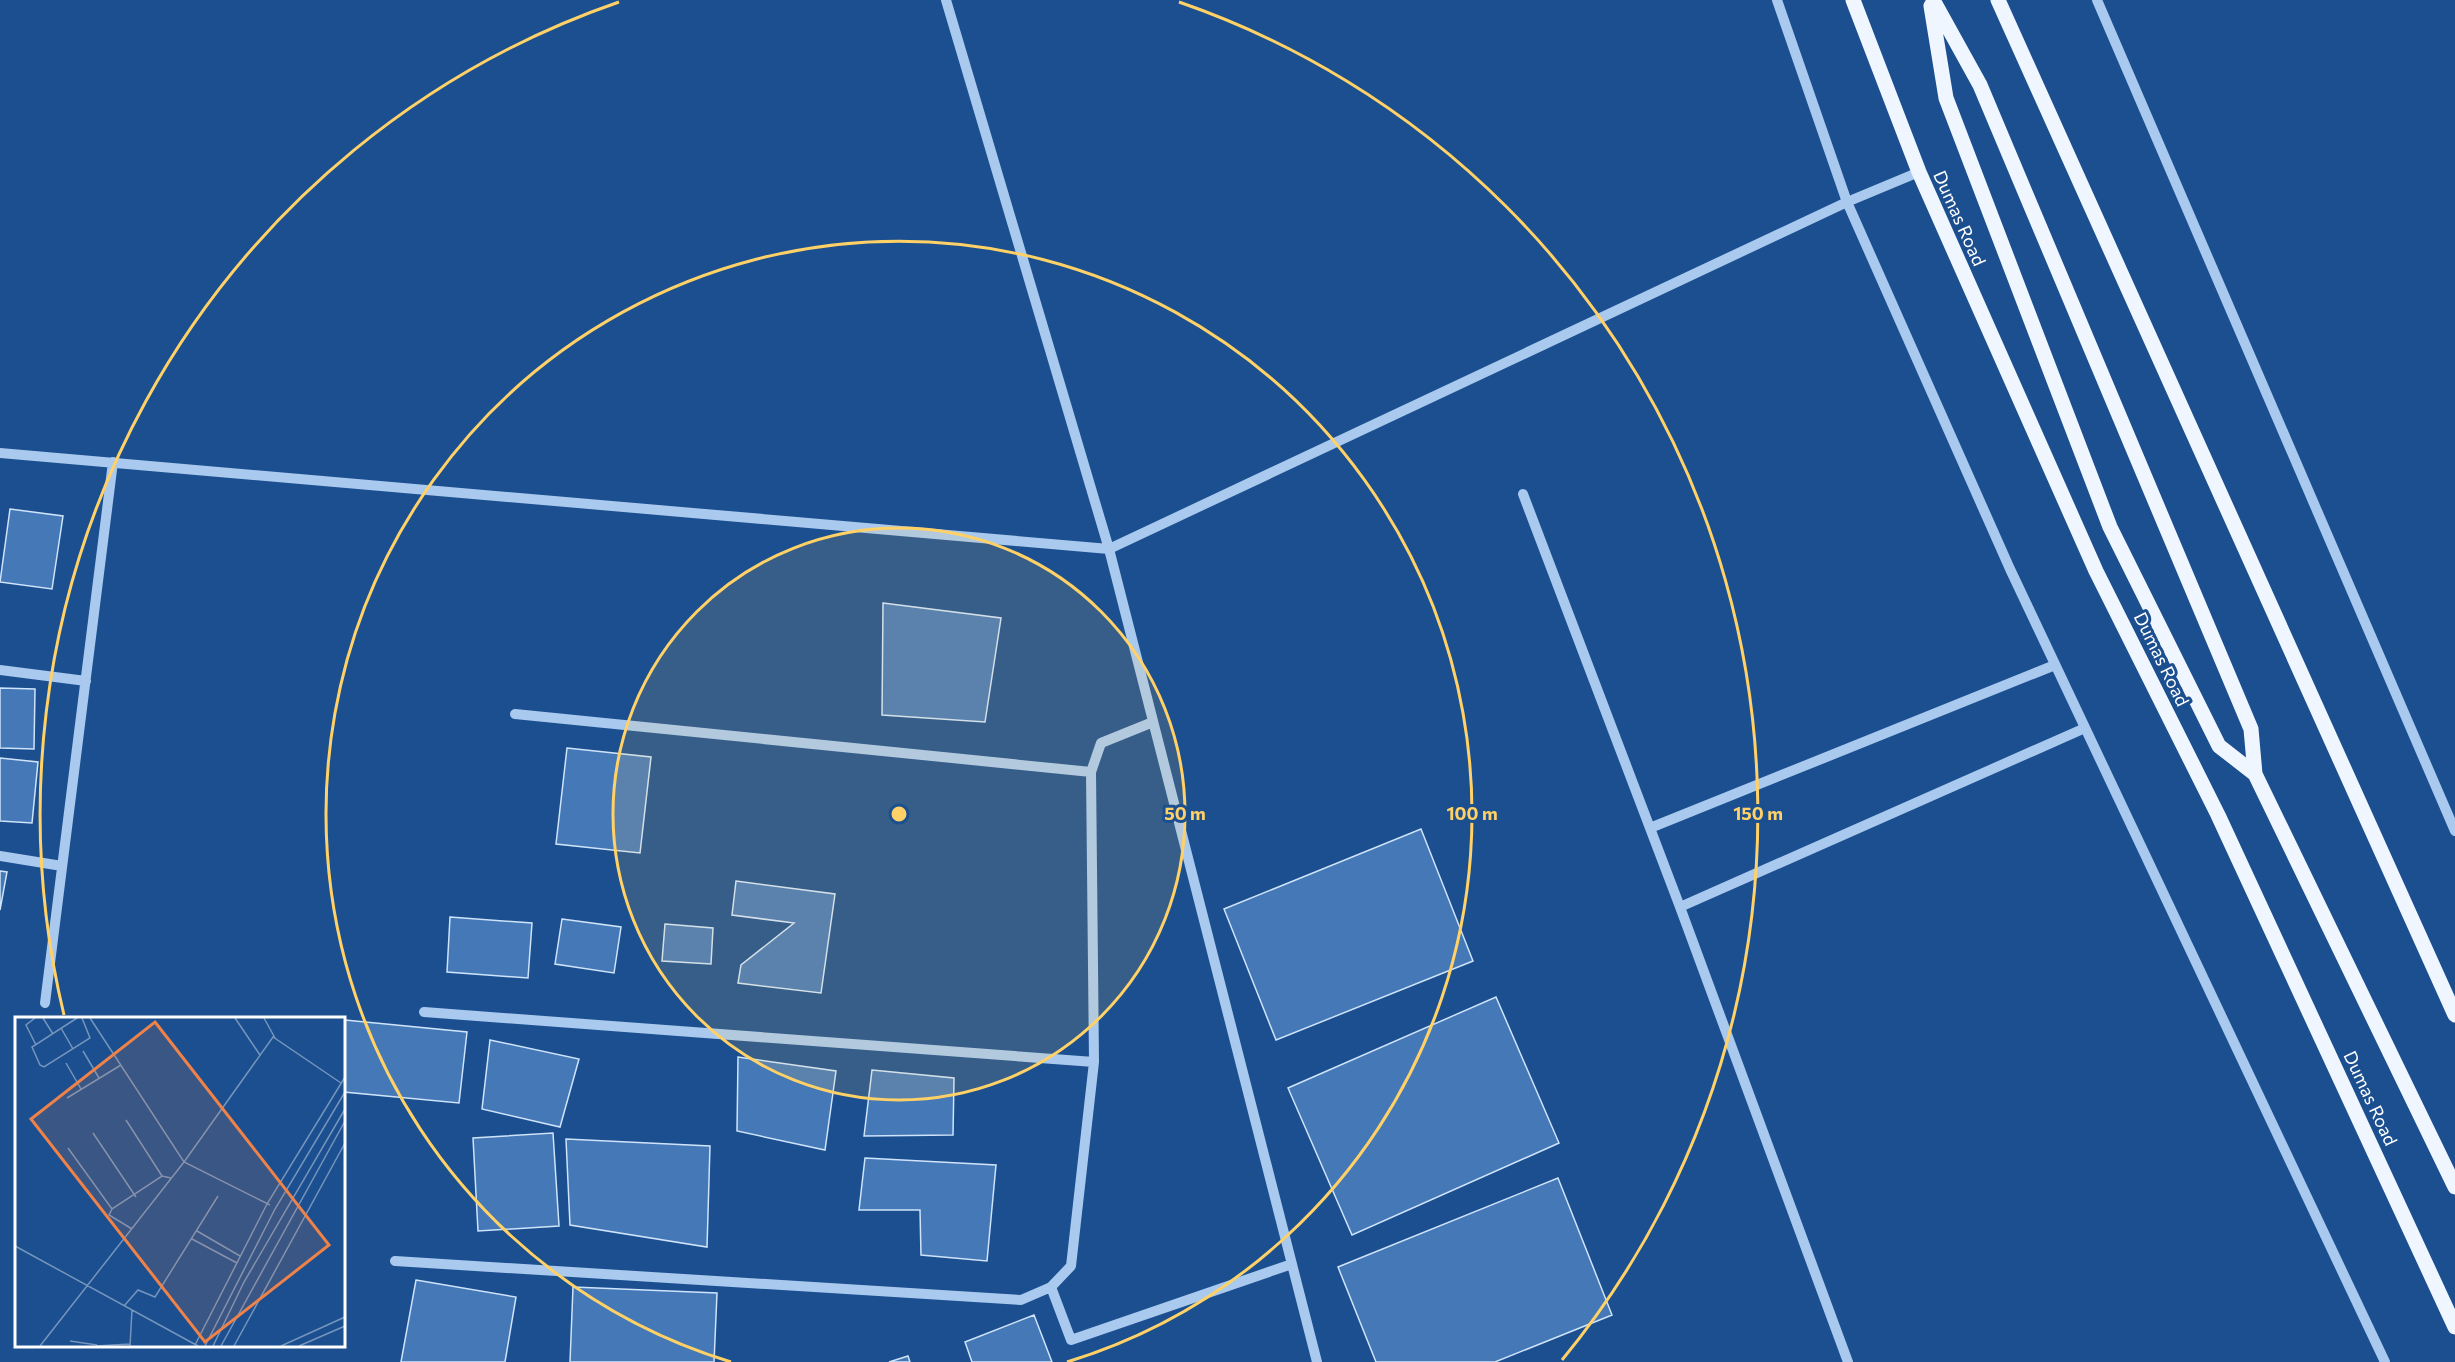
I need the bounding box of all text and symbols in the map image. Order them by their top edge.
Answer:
street label: Dumas Road [1929,167,1991,269]
street label: Dumas Road [2130,608,2194,710]
text: 50 m [1164,802,1206,824]
text: 100 m [1446,802,1498,824]
text: 150 m [1733,802,1783,824]
centre of rings [889,804,909,824]
inset map [15,1017,345,1347]
street label: Dumas Road [2339,1047,2403,1149]

